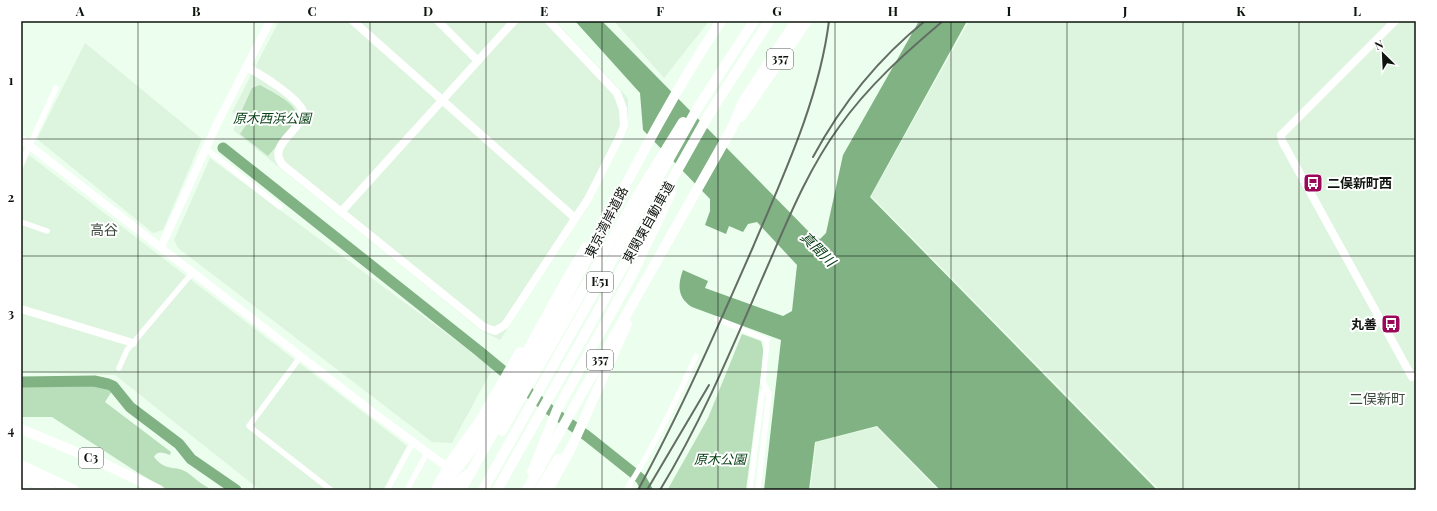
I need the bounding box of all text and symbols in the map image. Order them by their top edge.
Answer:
text: A [75,2,85,19]
text: B [192,2,201,19]
text: C [307,2,317,19]
text: D [423,2,433,19]
text: E [540,2,548,19]
text: F [656,2,664,19]
text: G [772,2,782,19]
text: H [888,2,898,19]
text: I [1007,2,1012,19]
text: J [1122,2,1128,19]
text: K [1236,2,1246,19]
text: L [1353,2,1361,19]
north arrow [1363,34,1403,74]
text: N [1372,36,1385,53]
road number: 357 [767,49,793,69]
text: 1 [9,71,14,88]
park label: 原木西浜公園 [233,109,313,126]
bus stop icon: 二俣新町西 [1302,172,1324,194]
place label: 二俣新町西 [1327,174,1392,191]
street label: 東関東自動車道 [618,178,677,266]
street label: 東京湾岸道路 [580,183,631,260]
text: 2 [8,188,15,205]
district label: 高谷 [90,220,118,239]
water label: 真間川 [797,227,841,272]
road number: E51 [587,272,613,292]
text: 3 [8,304,14,321]
bus stop icon: 丸善 [1380,313,1402,335]
place label: 丸善 [1351,315,1377,332]
road number: 357 [587,350,613,370]
district label: 二俣新町 [1349,389,1405,408]
text: 4 [8,421,15,438]
road number: C3 [79,448,103,468]
park label: 原木公園 [694,450,748,467]

